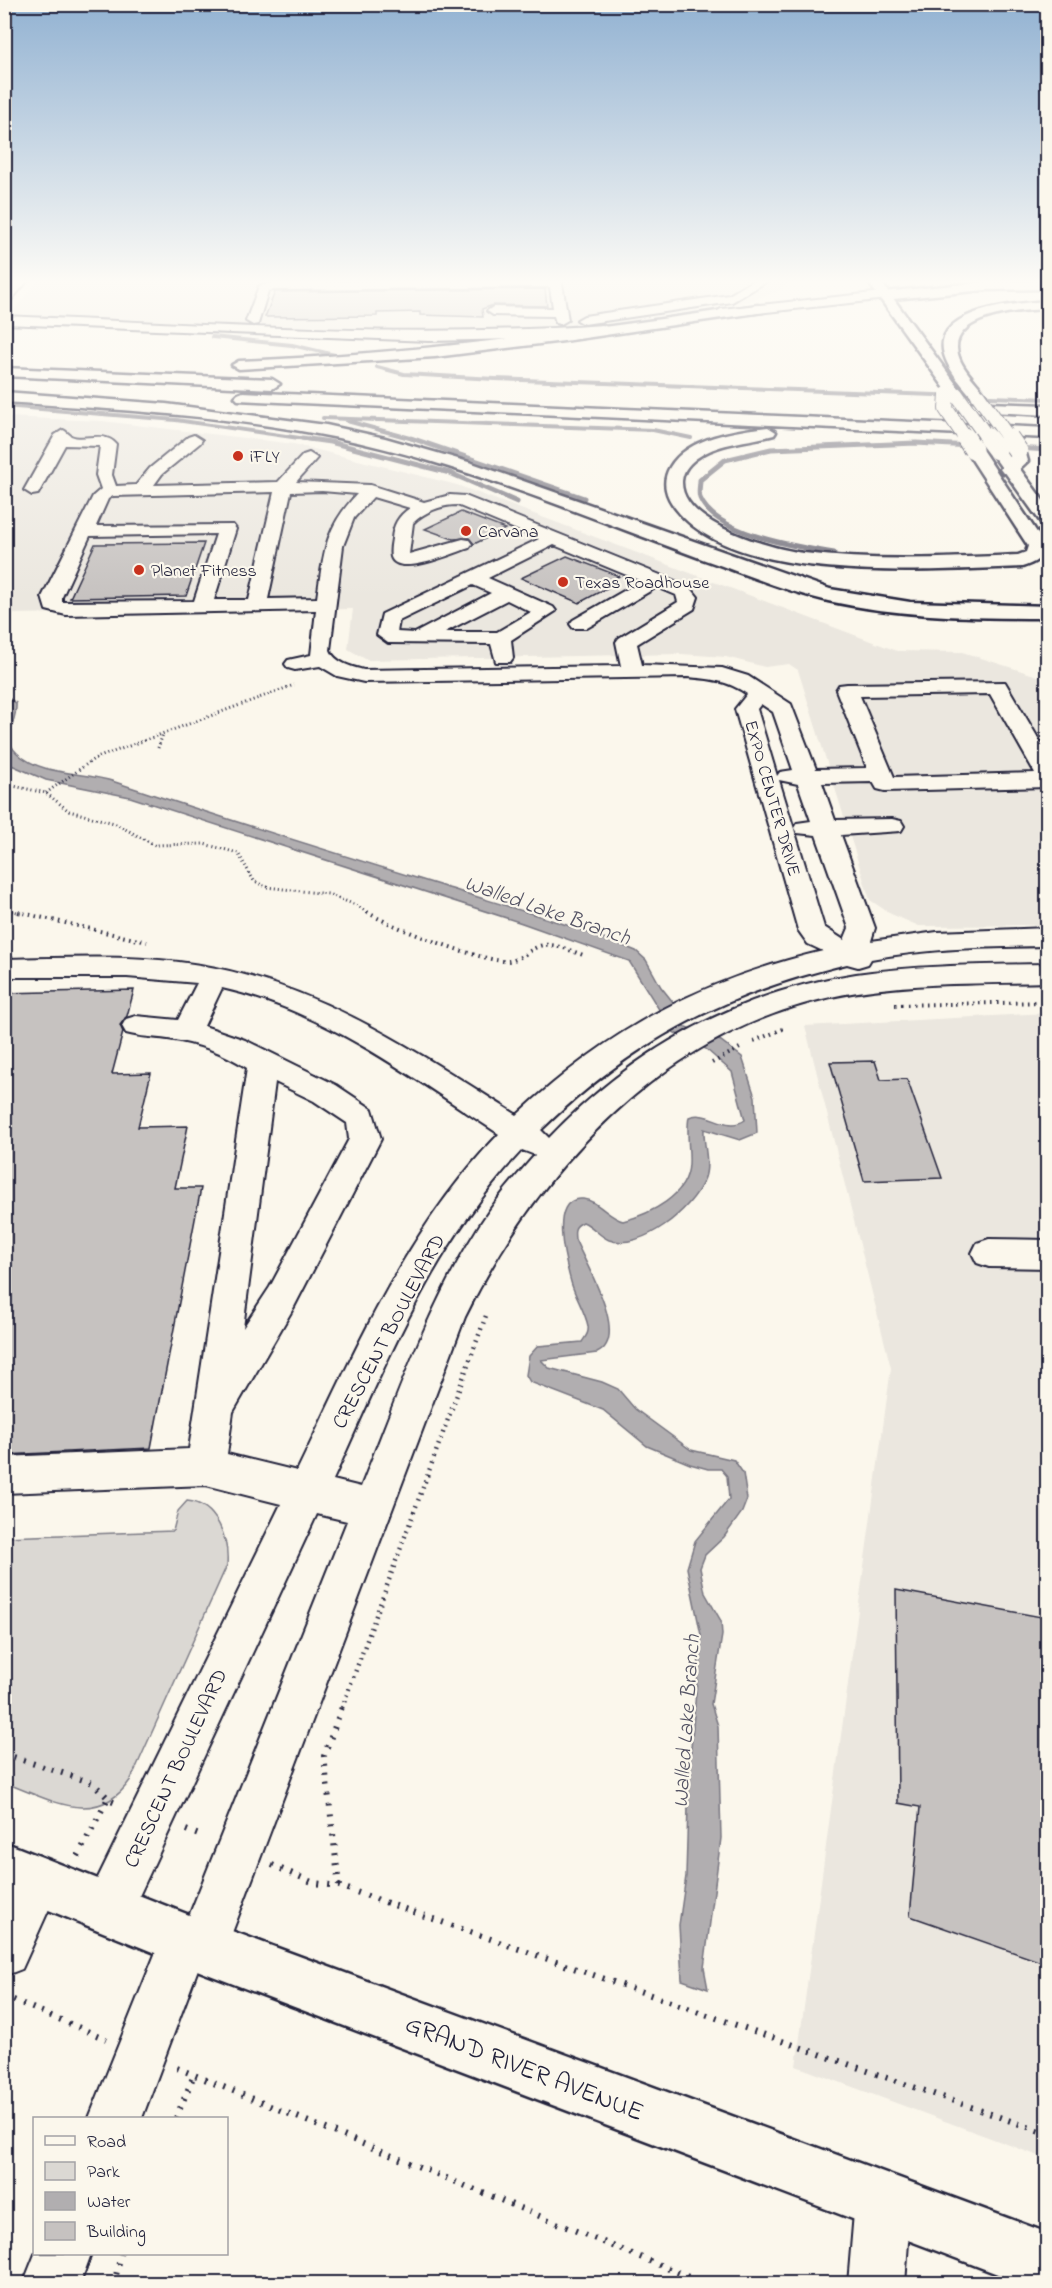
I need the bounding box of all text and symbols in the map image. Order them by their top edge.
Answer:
place label: iFLY [250,445,281,471]
marker: iFLY [231,449,245,463]
place label: Carvana [478,520,538,546]
marker: Carvana [459,524,473,538]
place label: Planet Fitness [151,559,257,585]
marker: Planet Fitness [132,563,146,577]
place label: Texas Roadhouse [575,571,710,597]
marker: Texas Roadhouse [556,575,570,589]
street label: EXPO CENTER DRIVE [736,717,806,880]
water label: Walled Lake Branch [460,868,635,955]
street label: CRESCENT BOULEVARD [326,1229,454,1435]
water label: Walled Lake Branch [666,1633,710,1809]
street label: CRESCENT BOULEVARD [117,1664,236,1873]
street label: GRAND RIVER AVENUE [399,2007,649,2133]
legend [33,2117,228,2255]
text: Road [87,2130,126,2156]
text: Park [87,2160,120,2186]
text: Water [87,2190,131,2216]
text: Building [86,2220,146,2247]

